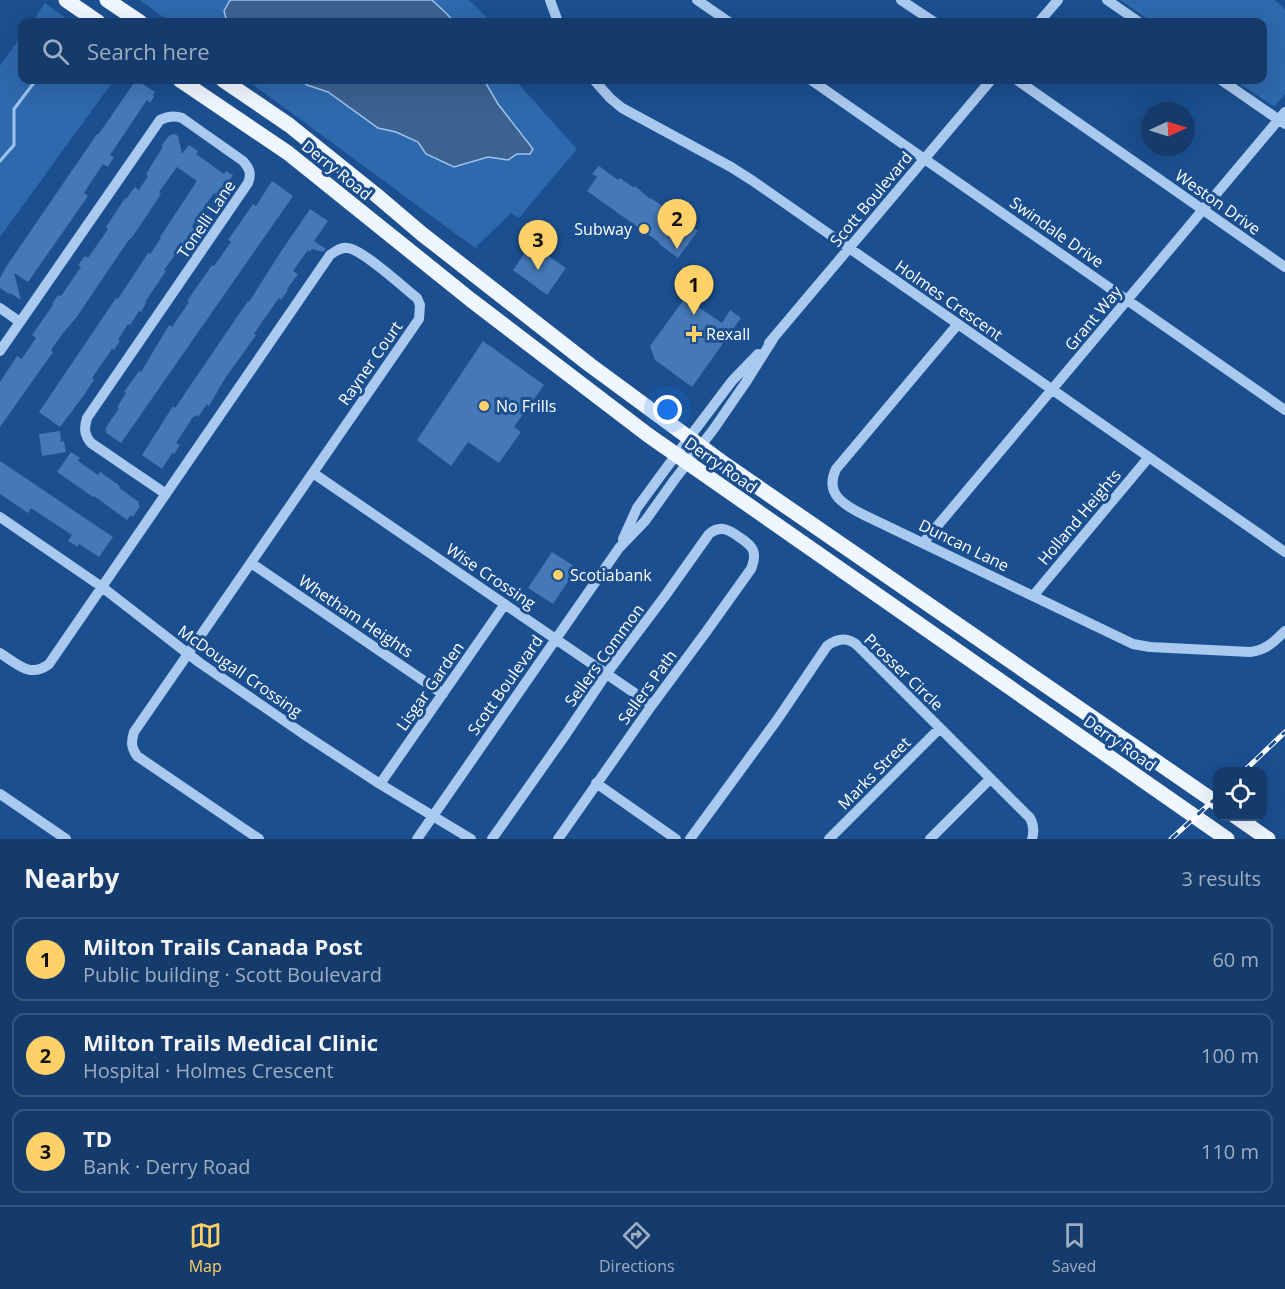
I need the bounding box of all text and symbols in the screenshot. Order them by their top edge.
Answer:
search box [18,18,1267,84]
icon: search [39,35,72,68]
text: Search here [87,36,210,66]
north arrow [1141,102,1195,156]
street label: Derry Road [297,135,377,205]
street label: Scott Boulevard [825,147,917,251]
street label: Weston Drive [1171,164,1265,240]
street label: Tonelli Lane [172,176,240,262]
street label: Swindale Drive [1006,191,1108,273]
pin: 2 [658,200,696,249]
place label: Subway [574,218,633,240]
pin: 3 [518,220,558,270]
marker: Subway [637,222,651,236]
street label: Holmes Crescent [891,255,1007,345]
pin: 1 [674,266,714,315]
street label: Grant Way [1059,280,1127,355]
street label: Rayner Court [333,316,407,409]
place label: Rexall [706,323,750,345]
marker: Rexall [687,327,701,341]
place label: No Frills [496,395,556,417]
your location [653,395,682,424]
marker: No Frills [477,399,491,413]
street label: Derry Road [680,432,762,498]
street label: Holland Heights [1032,464,1126,570]
street label: Duncan Lane [915,514,1013,576]
street label: Wise Crossing [442,538,540,614]
place label: Scotiabank [570,564,652,586]
marker: Scotiabank [551,568,565,582]
street label: Whetham Heights [294,570,418,662]
street label: Sellers Common [559,599,649,711]
street label: McDougall Crossing [174,620,307,722]
street label: Prosser Circle [860,629,948,715]
street label: Scott Boulevard [462,631,548,739]
street label: Lisgar Garden [391,637,469,735]
street label: Sellers Path [612,645,682,729]
street label: Derry Road [1079,710,1161,776]
street label: Marks Street [833,732,915,814]
map controls [1213,767,1267,821]
button: locate [1213,767,1267,821]
text: Nearby [24,860,119,896]
text: 3 results [1181,865,1261,892]
text: Milton Trails Canada Post [83,931,363,961]
text: 1 [40,946,51,973]
text: 60 m [1212,946,1259,973]
text: Public building · Scott Boulevard [83,961,382,988]
text: Milton Trails Medical Clinic [83,1027,378,1057]
text: 2 [40,1042,51,1069]
text: 100 m [1201,1042,1259,1069]
text: Hospital · Holmes Crescent [83,1057,334,1084]
text: TD [83,1123,112,1153]
text: 3 [40,1138,51,1165]
text: 110 m [1201,1138,1259,1165]
text: Bank · Derry Road [83,1153,250,1180]
tab: Map [189,1219,222,1277]
tab: Directions [599,1219,675,1277]
tab: Saved [1052,1219,1096,1277]

